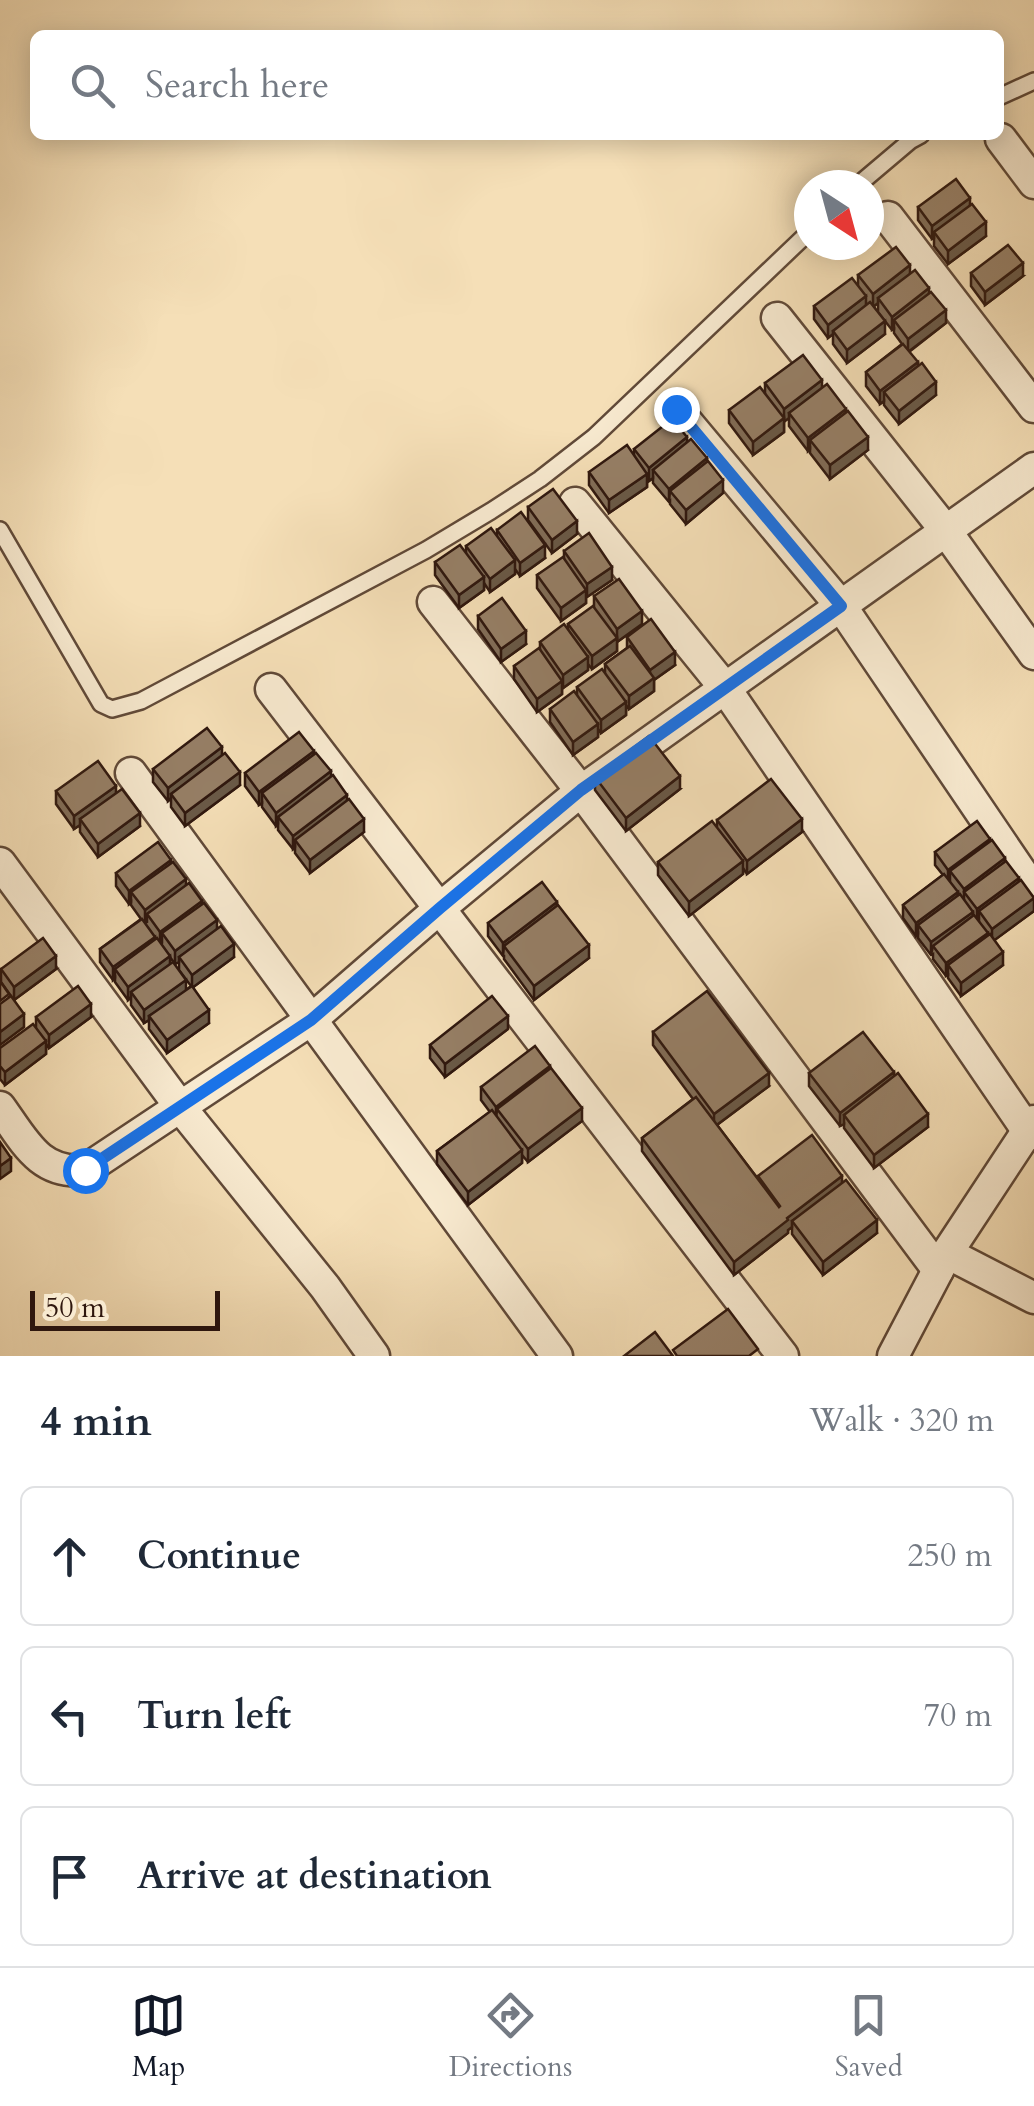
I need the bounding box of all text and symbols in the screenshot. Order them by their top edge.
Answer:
search box [30,30,1004,140]
icon: search [65,58,120,113]
text: Search here [145,59,329,111]
north arrow [794,170,884,260]
route end [654,387,700,433]
route start [63,1148,109,1194]
scale bar [30,1286,220,1330]
text: 50 m [45,1289,105,1327]
text: 4 min [40,1393,152,1450]
text: Walk · 320 m [809,1399,994,1443]
icon: ahead [42,1529,97,1584]
text: Continue [137,1530,301,1582]
text: 250 m [907,1534,992,1578]
icon: left [42,1689,97,1744]
text: Turn left [137,1690,291,1742]
text: 70 m [924,1694,992,1738]
icon: arrive [42,1849,97,1904]
text: Arrive at destination [137,1850,492,1902]
tab: Map [131,1988,186,2086]
tab: Directions [449,1988,572,2086]
tab: Saved [835,1988,903,2086]

